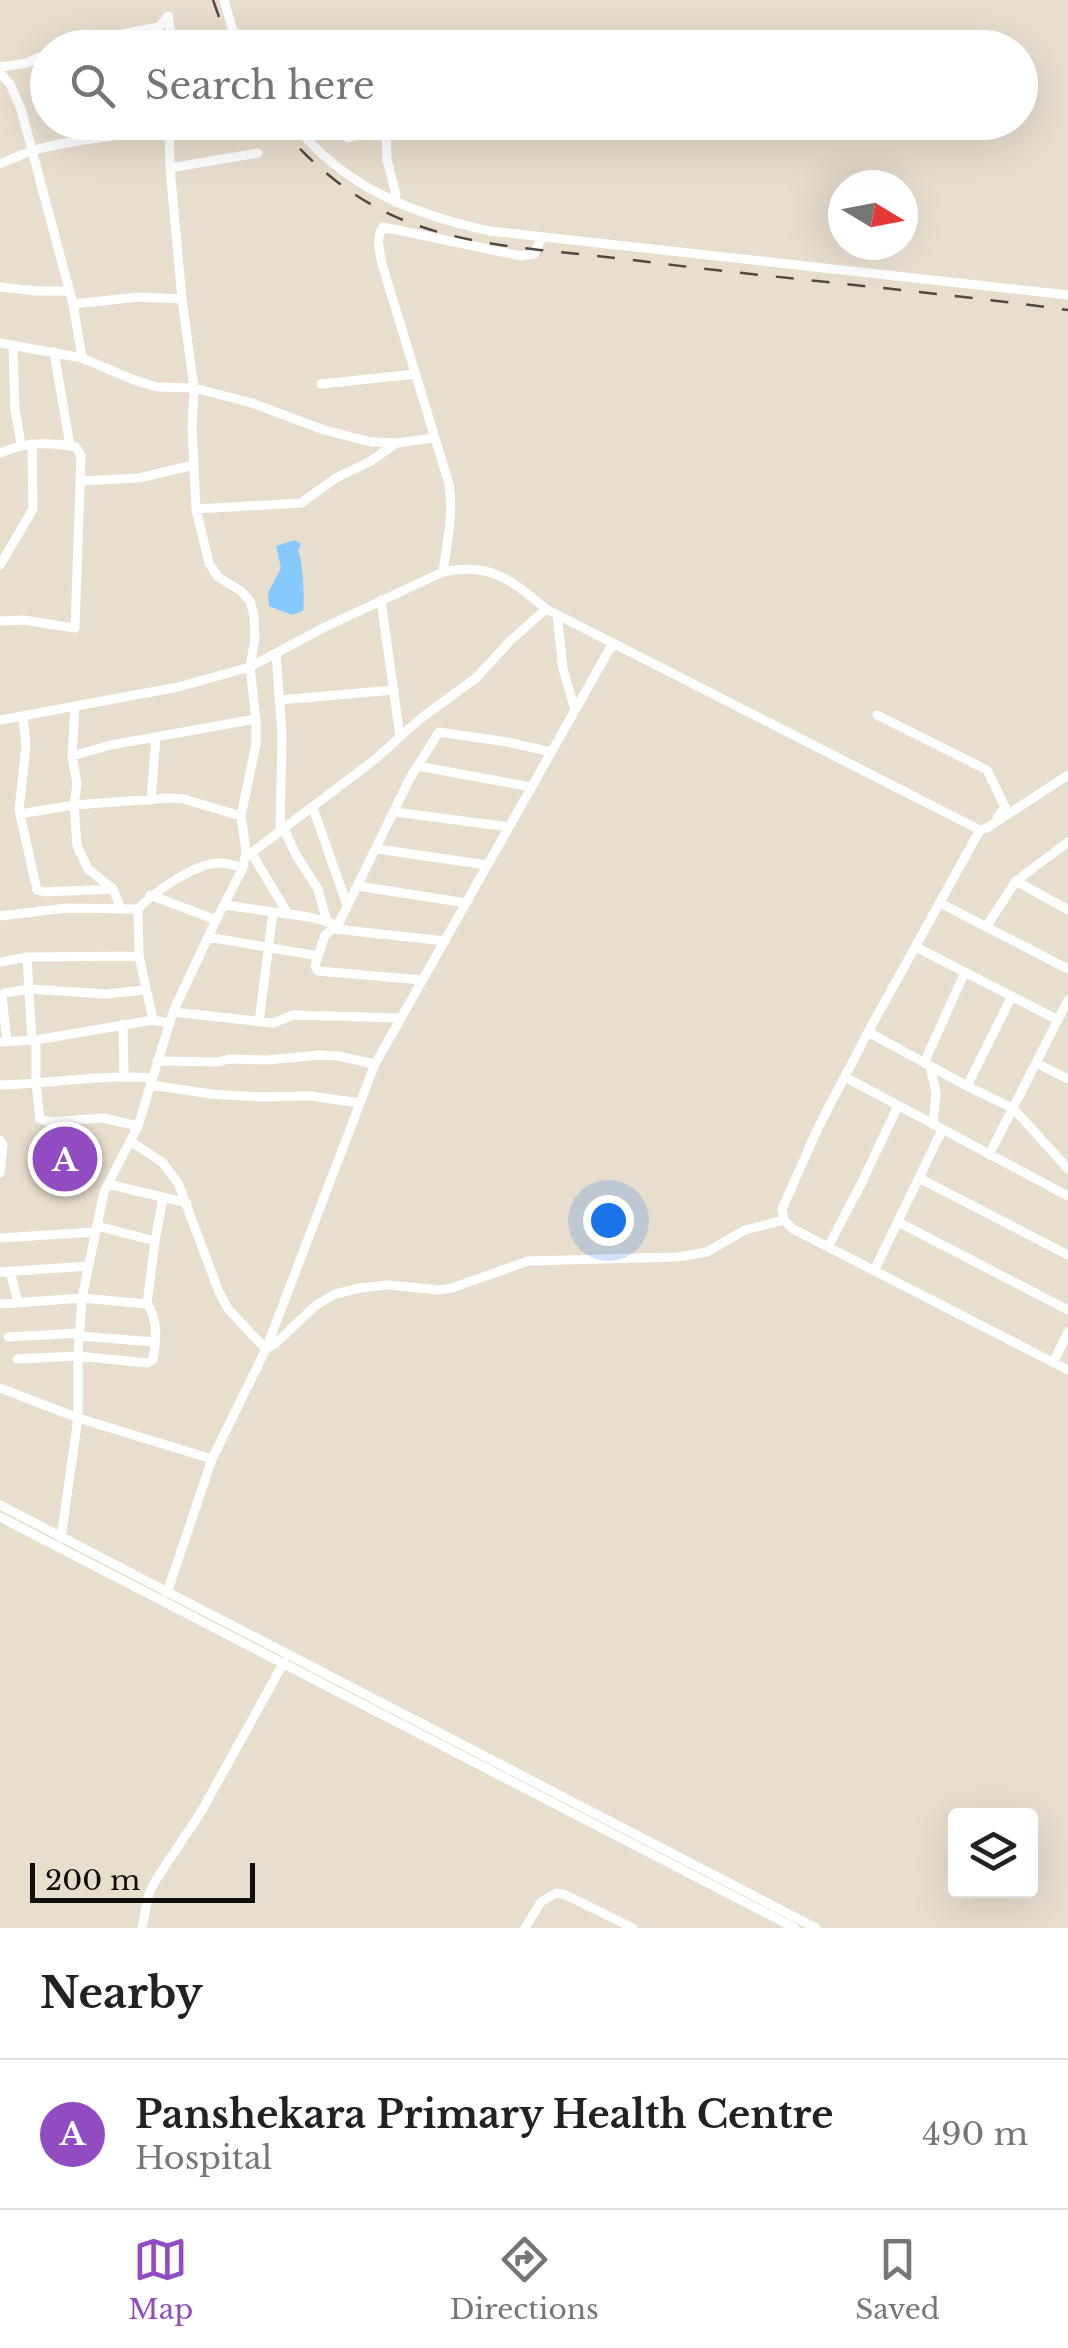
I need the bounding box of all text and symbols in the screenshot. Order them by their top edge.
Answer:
search box [30,30,1038,140]
icon: search [65,58,120,113]
text: Search here [145,62,375,109]
north arrow [828,170,918,260]
pin: A [32,1122,98,1196]
your location [583,1195,634,1246]
map controls [948,1808,1038,1898]
button: layers [948,1808,1038,1898]
scale bar [30,1858,255,1902]
text: 200 m [45,1863,140,1898]
text: Nearby [40,1967,203,2019]
text: Panshekara Primary Health Centre [135,2091,833,2138]
text: A [60,2114,85,2154]
text: 490 m [922,2114,1028,2154]
text: Hospital [135,2138,272,2178]
tab: Map [128,2232,193,2327]
tab: Directions [450,2232,599,2327]
tab: Saved [855,2232,940,2327]

